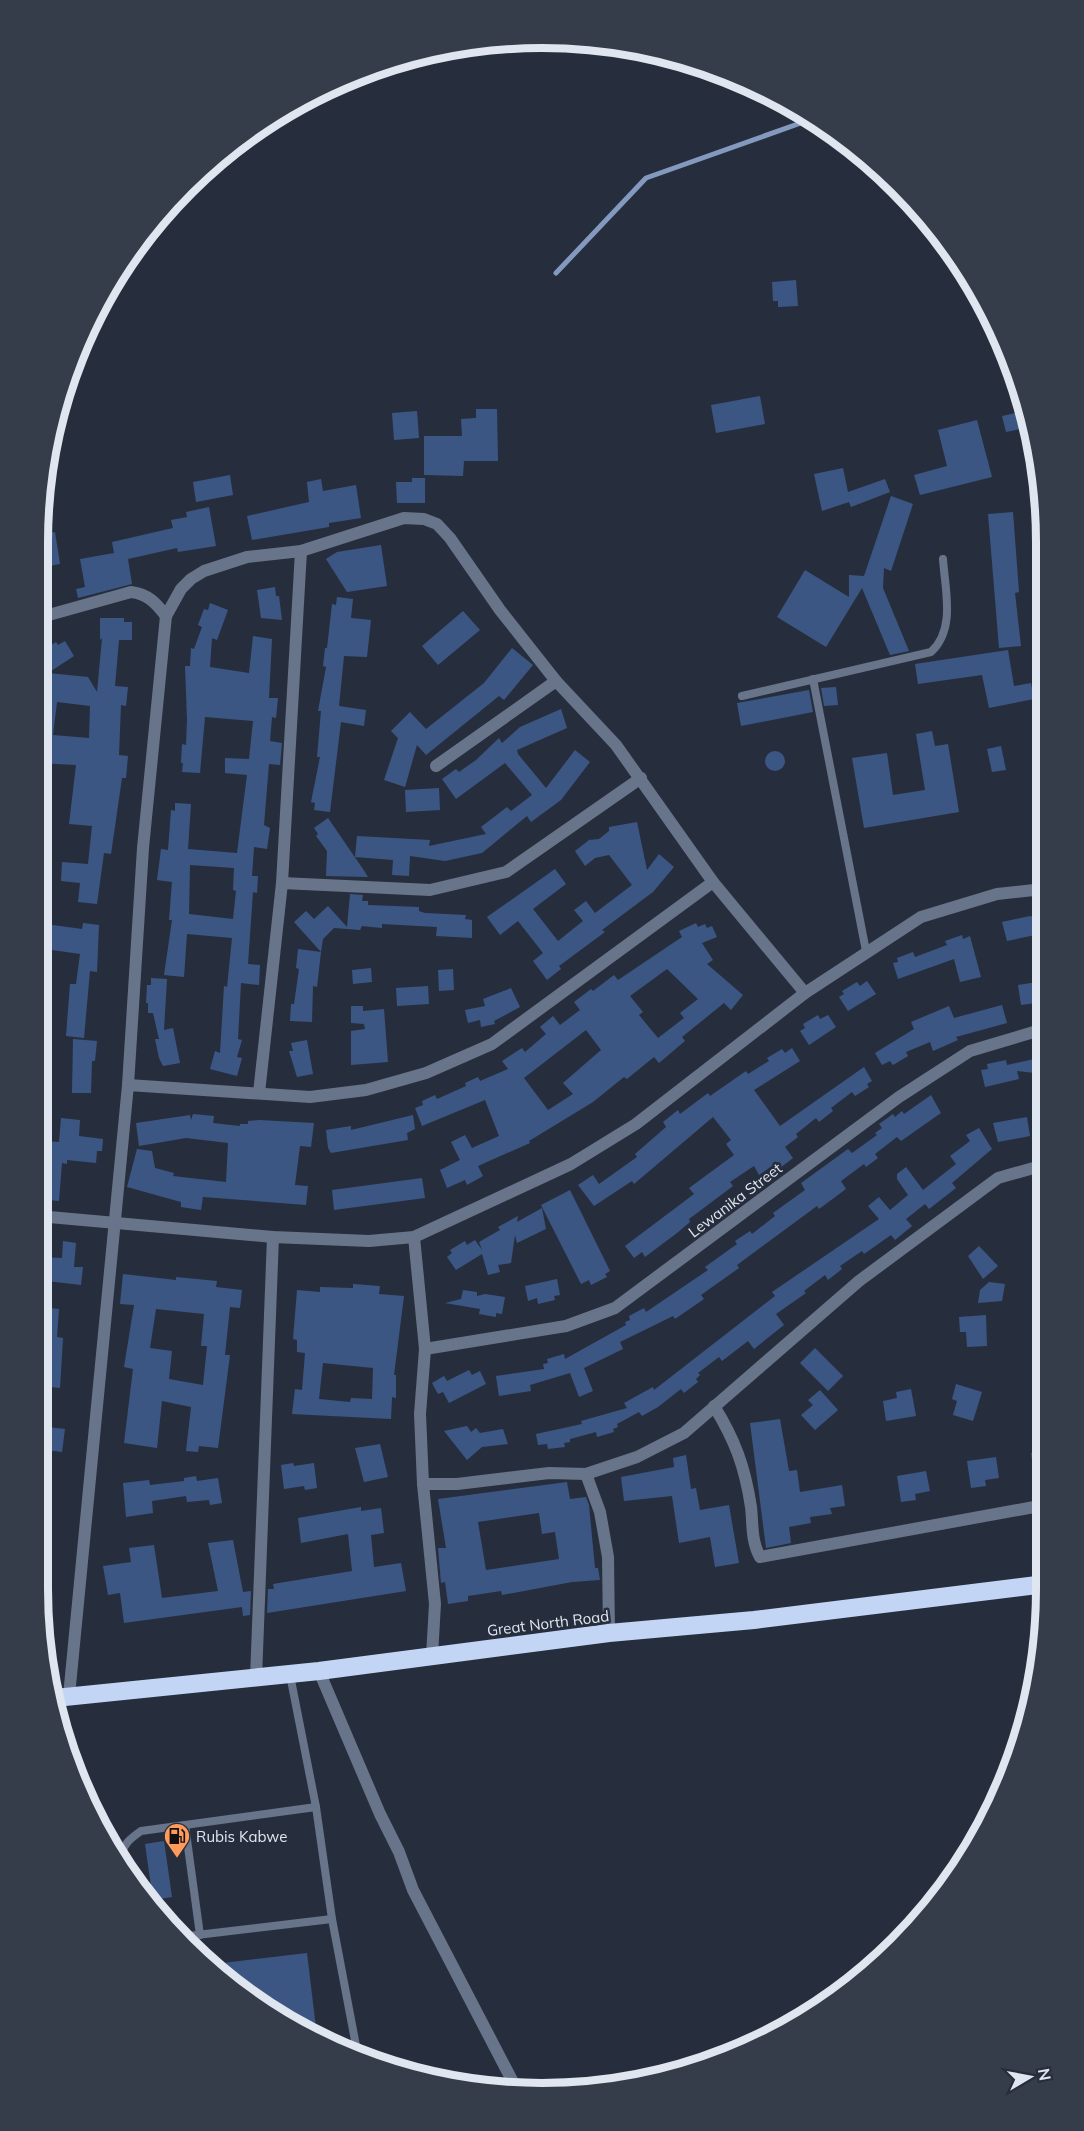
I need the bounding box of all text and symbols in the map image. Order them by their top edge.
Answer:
street label: Lewanika Street [684,1159,786,1241]
street label: Great North Road [486,1606,610,1640]
fuel station icon: Rubis Kabwe [162,1821,192,1859]
place label: Rubis Kabwe [196,1827,287,1846]
north arrow [1000,2047,1060,2107]
text: N [1034,2067,1056,2082]

